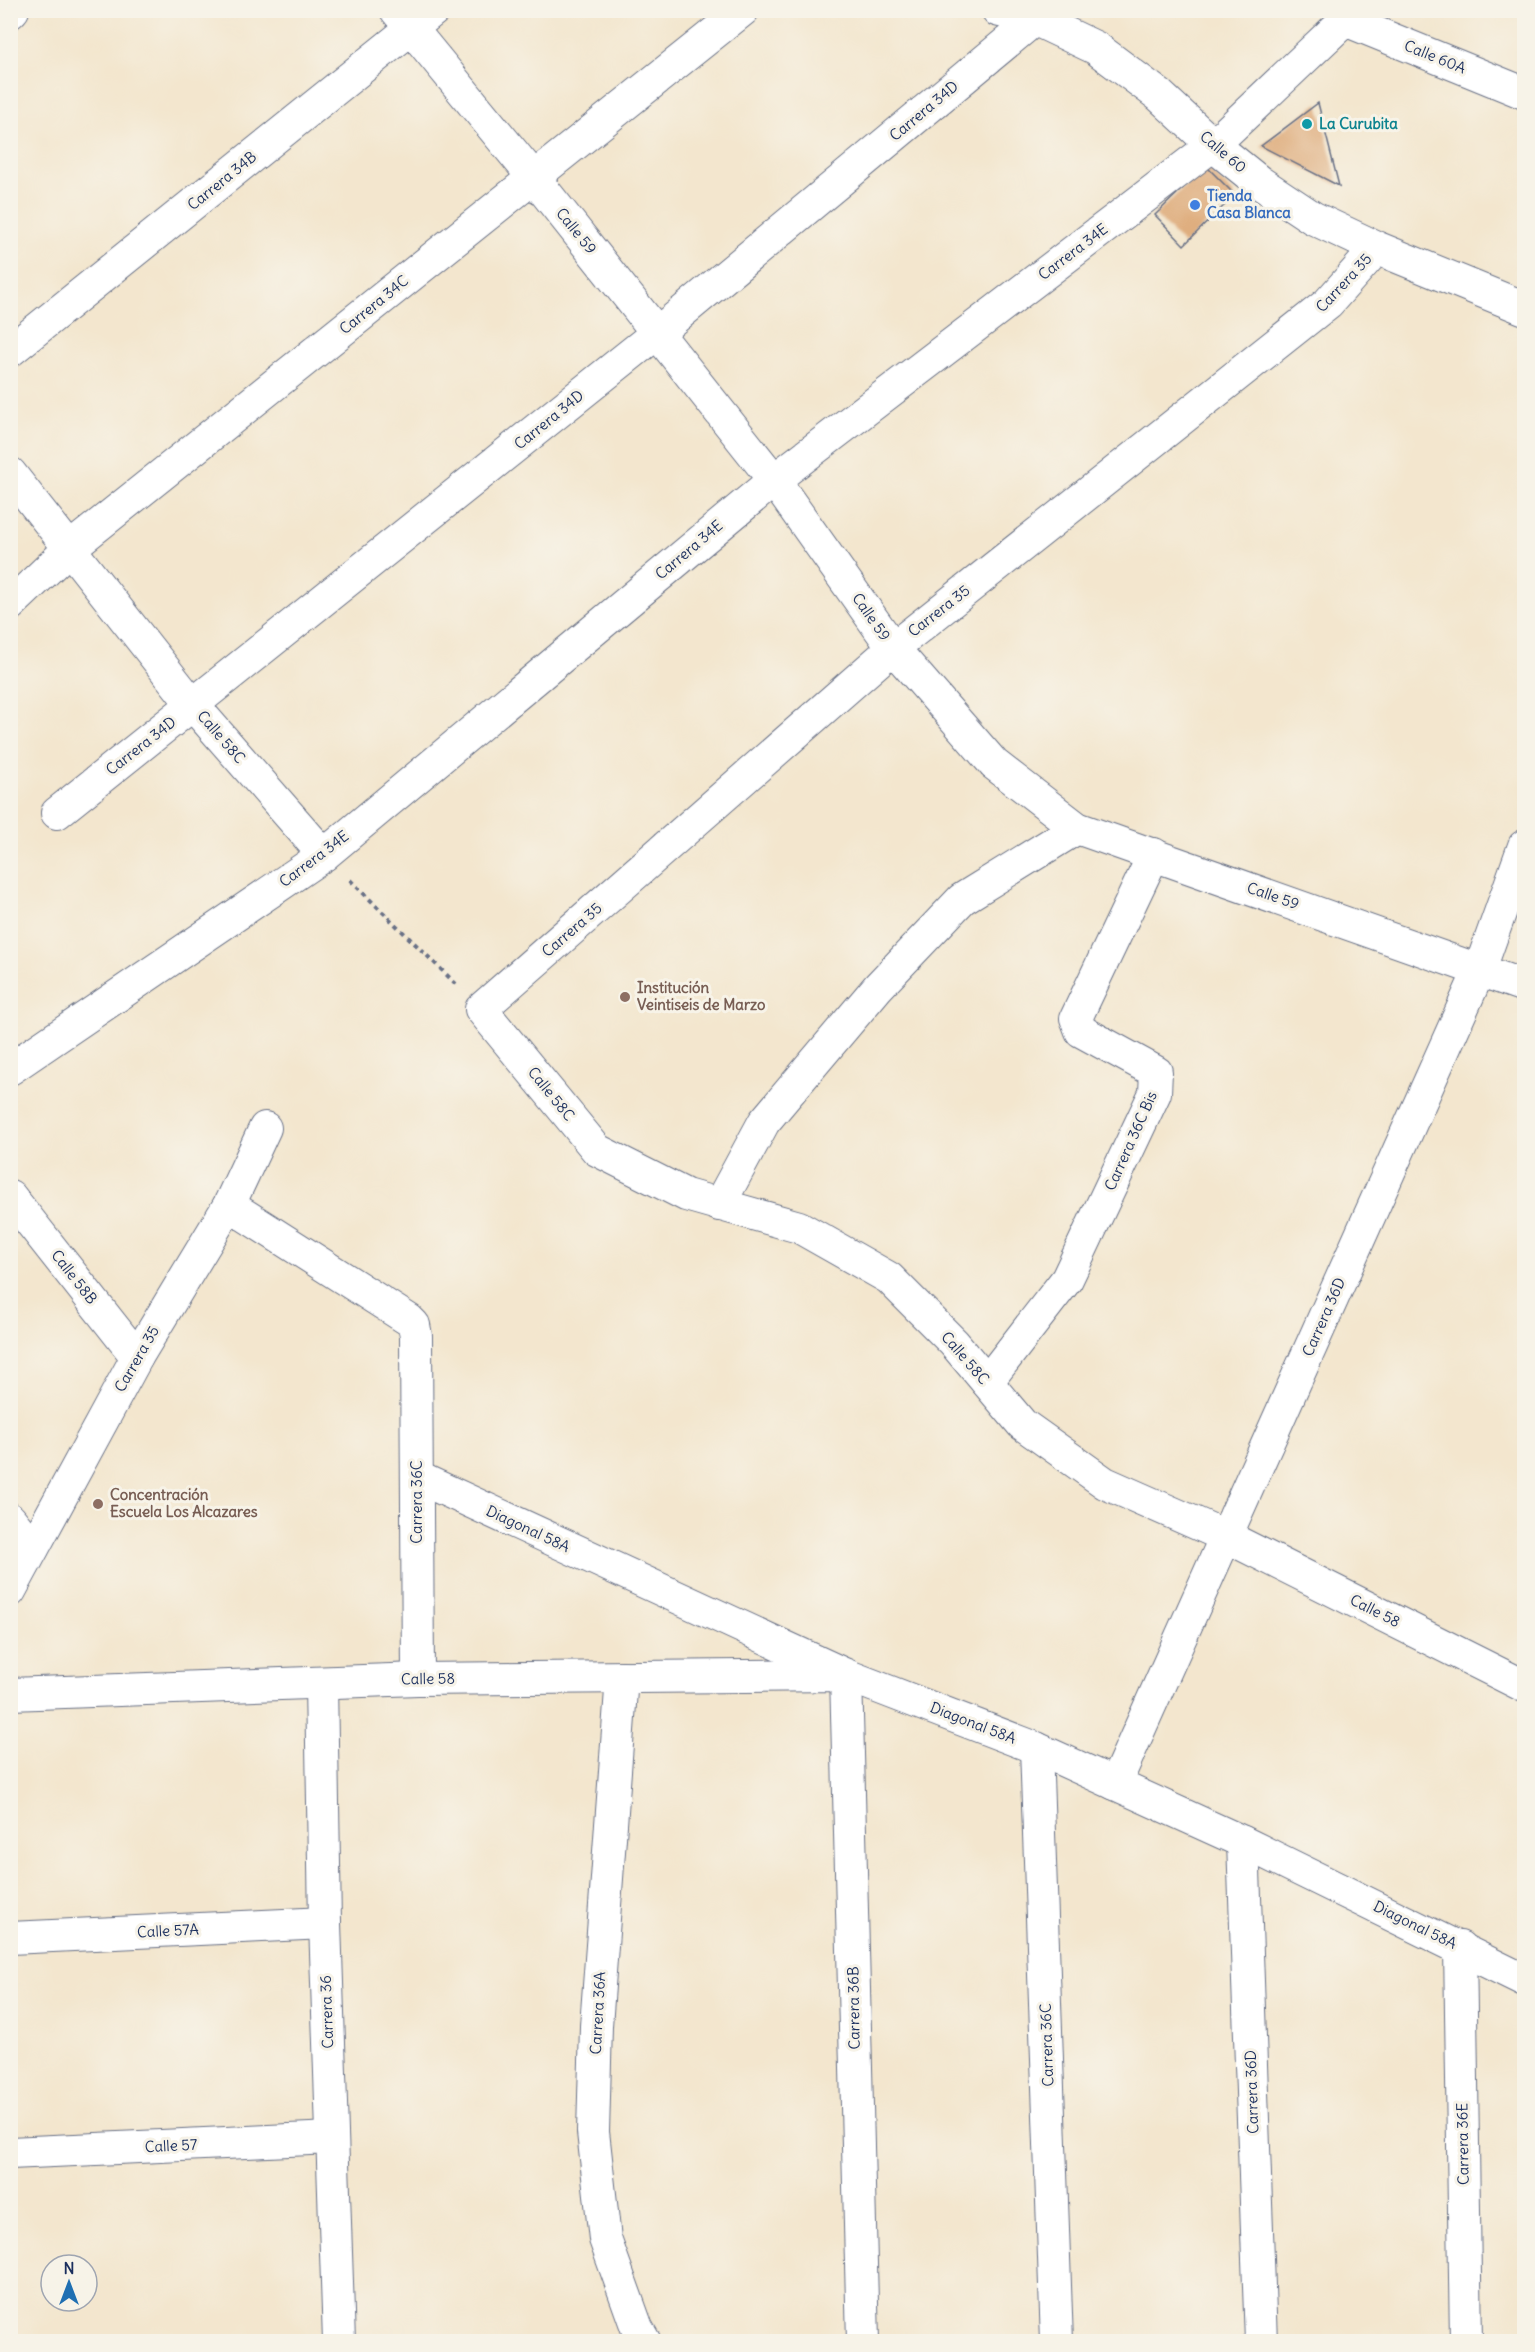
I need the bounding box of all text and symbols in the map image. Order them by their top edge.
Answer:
street label: Calle 60A [1402,36,1469,78]
street label: Carrera 34D [885,76,962,145]
place label: La Curubita [1319,114,1398,133]
marker: La Curubita [1300,117,1314,131]
street label: Calle 60 [1196,127,1251,177]
street label: Carrera 34B [183,147,260,214]
place label: Tienda Casa Blanca [1207,186,1291,222]
marker: Tienda Casa Blanca [1188,198,1202,212]
street label: Calle 59 [552,204,601,258]
street label: Carrera 34E [1034,219,1111,284]
street label: Carrera 35 [1312,249,1376,316]
street label: Carrera 34C [335,271,412,338]
street label: Carrera 34D [510,386,587,453]
street label: Carrera 34E [651,516,726,583]
street label: Carrera 35 [904,581,973,641]
street label: Calle 59 [848,589,895,644]
street label: Calle 58C [193,706,250,767]
street label: Carrera 34D [102,712,180,779]
street label: Carrera 34E [275,826,352,891]
street label: Calle 59 [1245,878,1302,913]
street label: Carrera 35 [538,898,606,961]
place label: Institución Veintiseis de Marzo [637,978,766,1014]
marker: Institución Veintiseis de Marzo [618,990,632,1004]
street label: Calle 58C [524,1063,579,1125]
street label: Carrera 36C Bis [1100,1088,1161,1193]
street label: Calle 58B [47,1246,102,1308]
street label: Carrera 36D [1298,1275,1349,1359]
street label: Carrera 35 [110,1322,163,1395]
street label: Calle 58C [937,1327,994,1388]
street label: Carrera 36C [407,1460,426,1544]
place label: Concentración Escuela Los Alcazares [110,1485,258,1521]
marker: Concentración Escuela Los Alcazares [91,1497,105,1511]
street label: Diagonal 58A [483,1501,574,1556]
street label: Calle 58 [1347,1590,1404,1631]
street label: Calle 58 [401,1669,455,1688]
street label: Diagonal 58A [928,1697,1019,1748]
street label: Diagonal 58A [1370,1896,1460,1953]
street label: Calle 57A [137,1919,200,1942]
street label: Carrera 36B [843,1966,864,2050]
street label: Carrera 36A [586,1971,609,2055]
street label: Carrera 36 [316,1975,337,2049]
street label: Carrera 36C [1036,2003,1057,2087]
street label: Carrera 36D [1241,2050,1262,2134]
street label: Carrera 36E [1452,2103,1473,2185]
street label: Calle 57 [144,2135,198,2156]
north arrow [39,2253,99,2313]
text: N [63,2258,75,2278]

